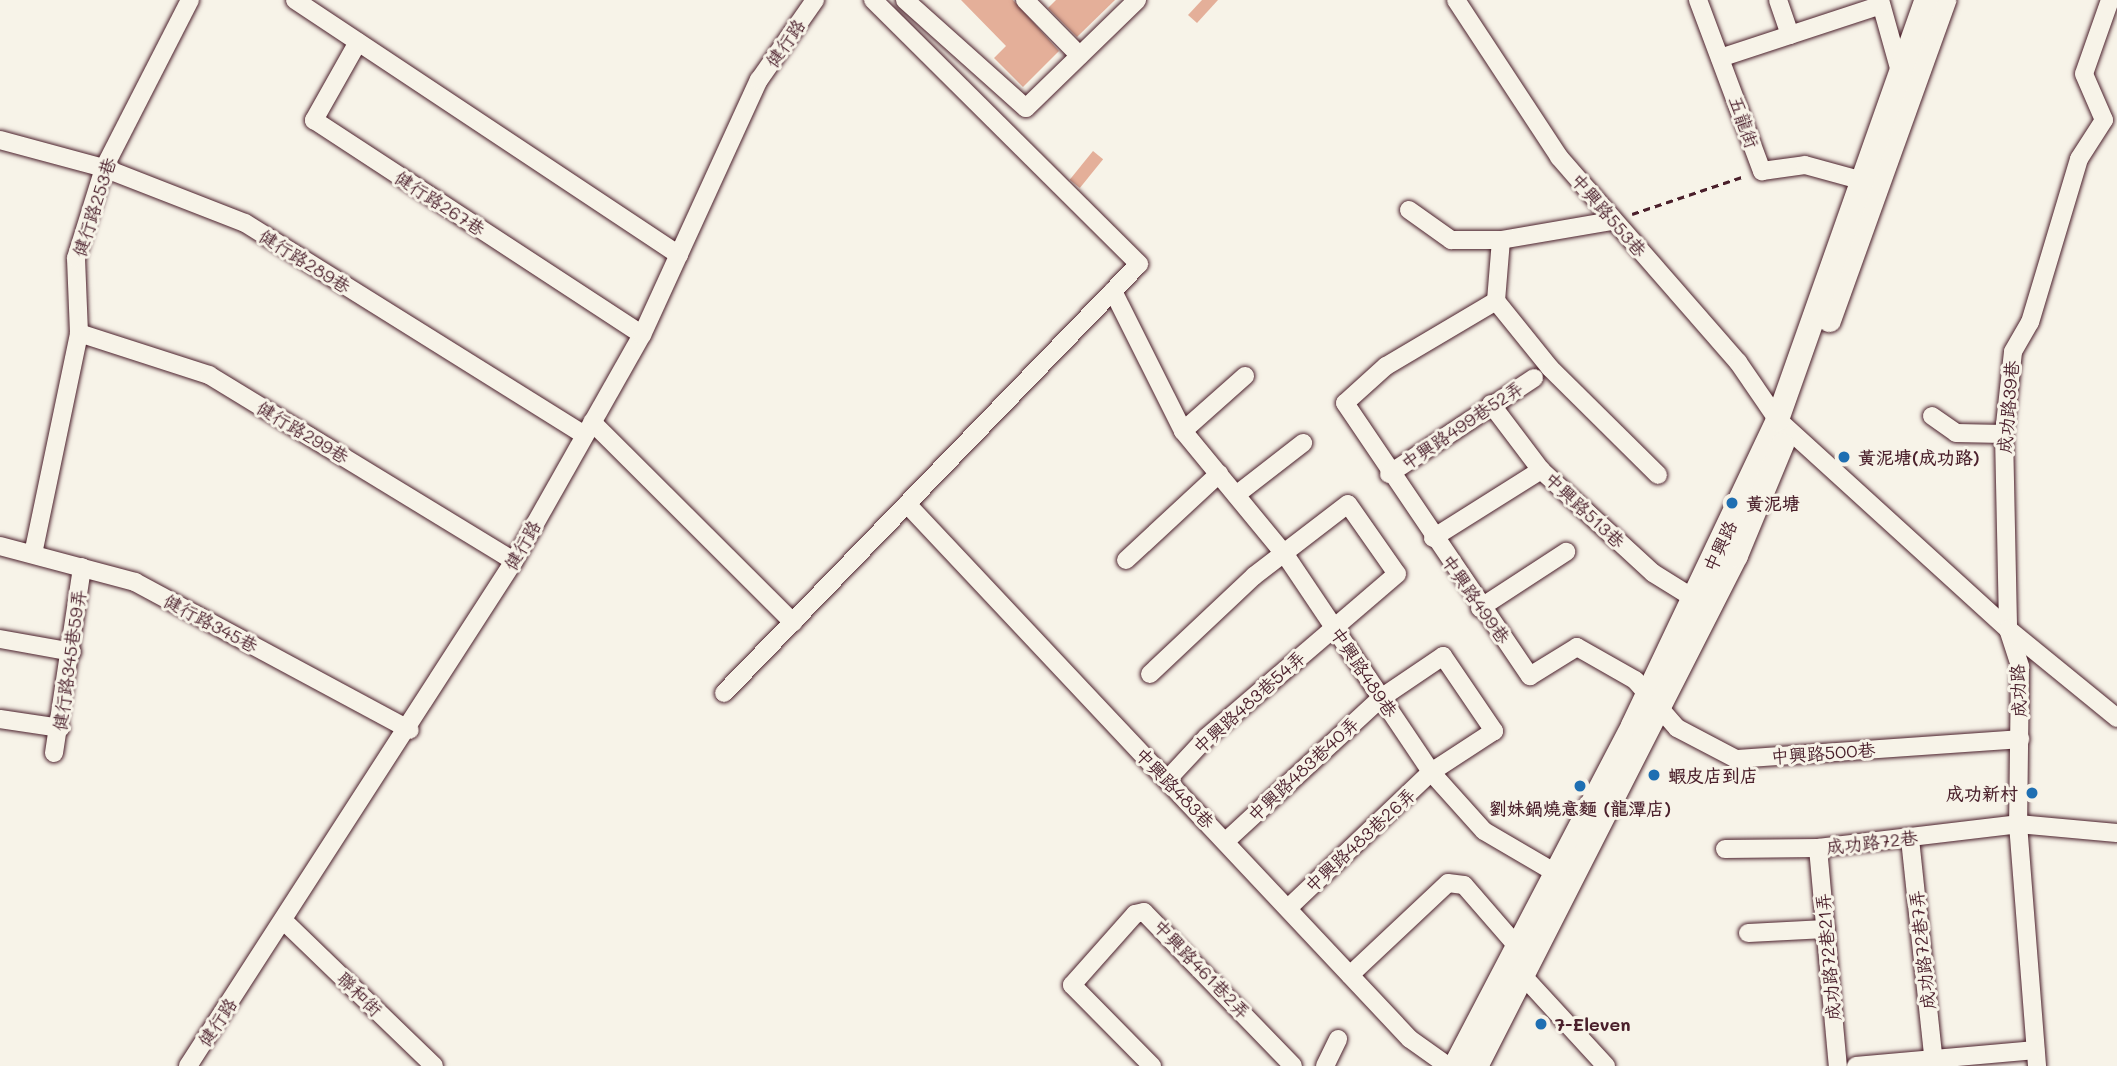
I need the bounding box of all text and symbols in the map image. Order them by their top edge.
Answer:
street label: 健行路 [761,15,809,71]
street label: 五龍街 [1725,93,1763,151]
street label: 健行路253巷 [68,155,120,259]
street label: 健行路267巷 [391,166,489,240]
street label: 中興路553巷 [1567,169,1651,261]
street label: 健行路289巷 [255,224,355,298]
street label: 成功路39巷 [1993,360,2023,454]
street label: 中興路499巷52弄 [1397,376,1527,474]
street label: 健行路299巷 [253,396,353,468]
place label: 黃泥塘(成功路) [1858,446,1980,468]
marker: 黃泥塘(成功路) [1836,449,1852,465]
street label: 中興路513巷 [1541,468,1629,552]
place label: 黃泥塘 [1746,492,1800,514]
marker: 黃泥塘 [1724,495,1740,511]
street label: 健行路 [499,516,545,574]
street label: 中興路 [1699,517,1741,575]
street label: 中興路499巷 [1437,550,1515,648]
street label: 健行路345巷59弄 [48,588,90,732]
street label: 健行路345巷 [160,589,262,657]
street label: 中興路489巷 [1326,623,1402,721]
street label: 中興路483巷54弄 [1189,646,1309,758]
street label: 成功路 [2006,663,2030,719]
street label: 中興路483巷40弄 [1243,712,1363,826]
street label: 中興路500巷 [1770,739,1876,767]
street label: 中興路483巷 [1131,743,1219,833]
place label: 蝦皮店到店 [1668,764,1758,786]
marker: 蝦皮店到店 [1646,767,1662,783]
marker: 劉妹鍋燒意麵 (龍潭店) [1572,778,1588,794]
place label: 成功新村 [1946,782,2018,804]
street label: 中興路483巷26弄 [1300,783,1420,897]
marker: 成功新村 [2024,785,2040,801]
place label: 劉妹鍋燒意麵 (龍潭店) [1489,797,1671,819]
street label: 成功路72巷 [1825,826,1919,858]
street label: 成功路72巷7弄 [1905,889,1939,1011]
street label: 成功路72巷21弄 [1812,892,1844,1022]
street label: 中興路461巷2弄 [1149,915,1255,1023]
street label: 聯和街 [333,967,387,1021]
street label: 健行路 [193,994,241,1050]
place label: 7-Eleven [1555,1013,1631,1035]
marker: 7-Eleven [1533,1016,1549,1032]

